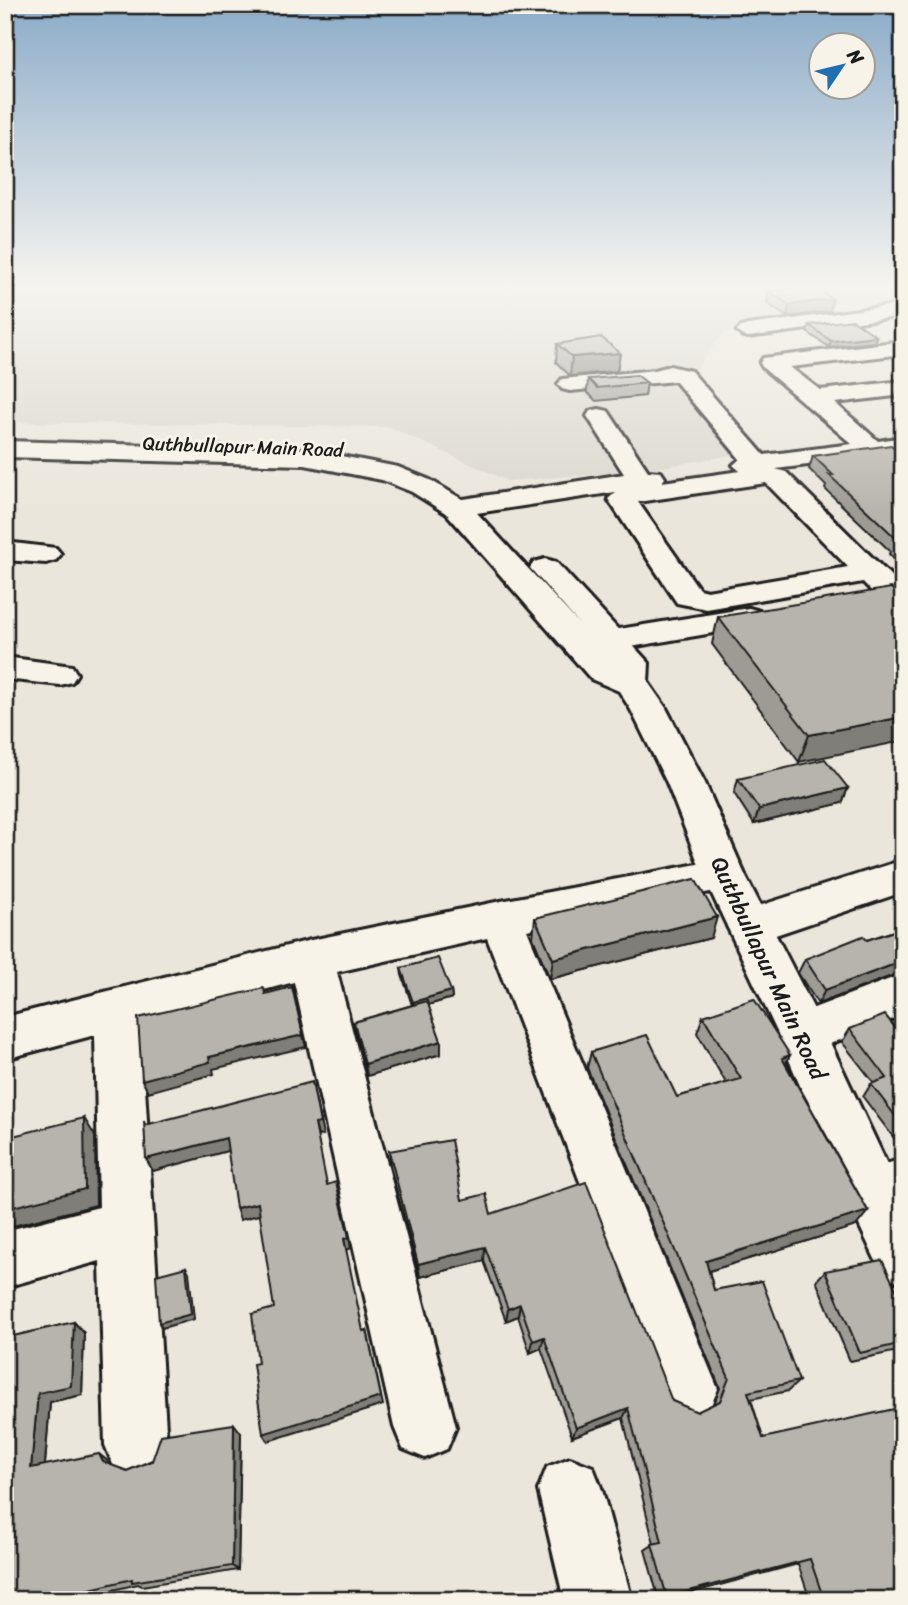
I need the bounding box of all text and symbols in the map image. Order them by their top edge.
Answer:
north arrow [806,32,876,102]
text: N [838,41,873,72]
street label: Quthbullapur Main Road [142,427,346,467]
street label: Quthbullapur Main Road [699,850,839,1089]

